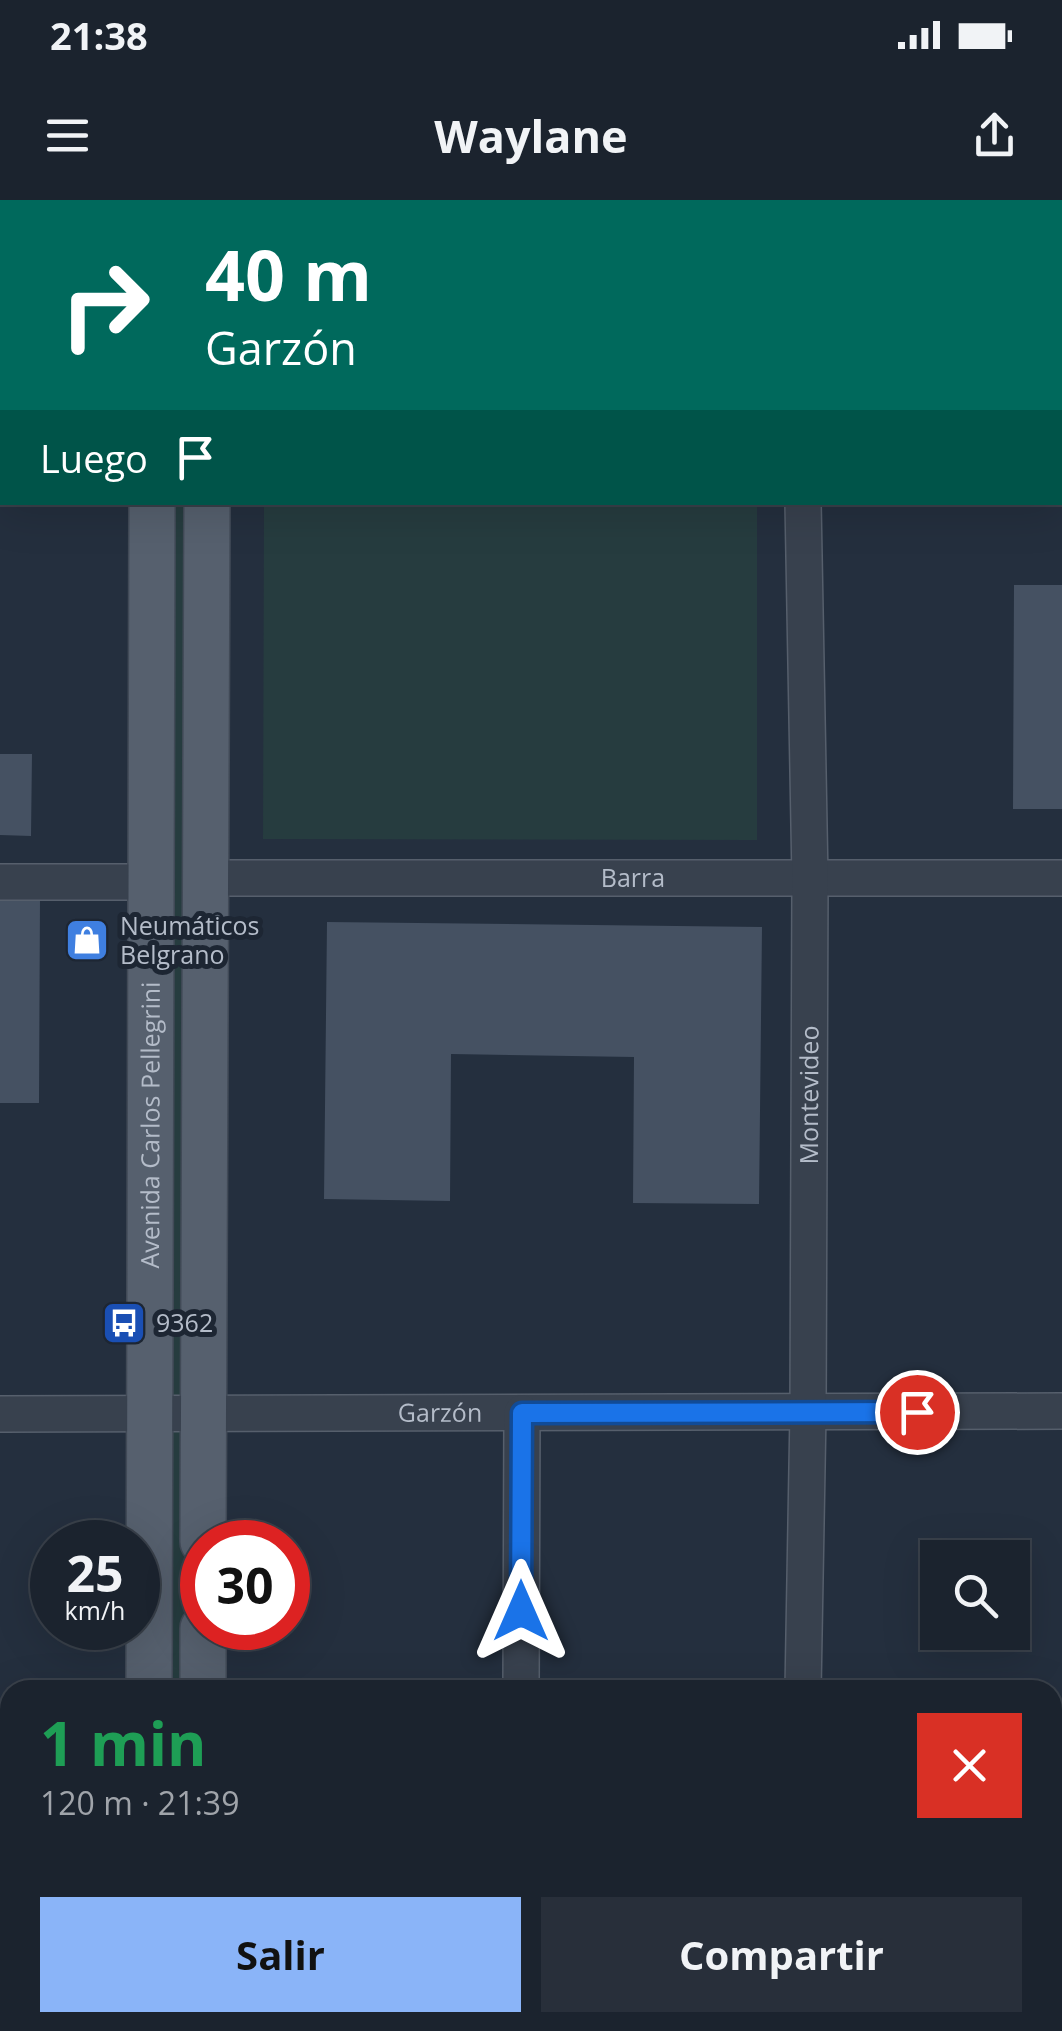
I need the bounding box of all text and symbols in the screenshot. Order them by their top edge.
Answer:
text: 21:38 [50,9,148,61]
text: Waylane [434,105,628,166]
icon: menu [40,108,95,163]
icon: share [967,108,1022,163]
text: 40 m [205,226,372,322]
icon: right [40,240,170,370]
text: Garzón [205,317,357,378]
icon: arrive [168,430,223,485]
text: Luego [40,432,148,484]
street label: Barra [601,860,665,894]
place label: Neumáticos Belgrano [120,908,259,971]
shop icon: Neumáticos Belgrano [64,917,110,963]
street label: Avenida Carlos Pellegrini [132,982,167,1268]
street label: Montevideo [791,1025,825,1165]
bus stop icon: 9362 [101,1300,147,1346]
place label: 9362 [156,1305,213,1339]
pin [875,1370,960,1455]
icon: arrive [890,1385,945,1440]
street label: Garzón [398,1395,482,1429]
speed limit sign: 30 [180,1520,310,1650]
text: 25 [66,1539,124,1607]
map controls [920,1540,1030,1650]
button: search [920,1540,1030,1650]
position arrow [469,1559,573,1663]
text: km/h [65,1593,125,1627]
text: 1 min [40,1702,207,1784]
button: close [917,1713,1022,1818]
text: 120 m · 21:39 [40,1781,239,1824]
button: Salir [40,1897,521,2012]
button: Compartir [541,1897,1022,2012]

